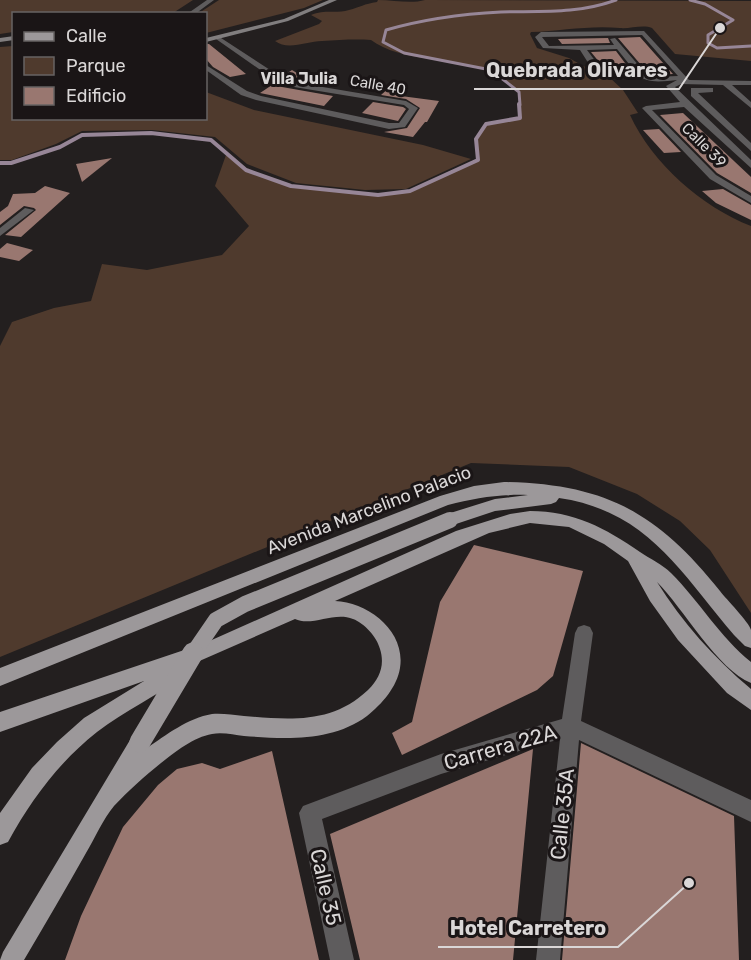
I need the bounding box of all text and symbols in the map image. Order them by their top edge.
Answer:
legend [12,12,207,120]
text: Calle [66,25,107,47]
callout: Quebrada Olivares [474,51,679,89]
text: Parque [66,55,126,77]
text: Quebrada Olivares [486,58,668,82]
district label: Villa Julia [260,69,338,88]
street label: Calle 40 [349,71,407,99]
text: Edificio [66,85,126,107]
street label: Calle 39 [678,119,730,171]
street label: Avenida Marcelino Palacio [264,461,474,559]
street label: Carrera 22A [441,719,559,775]
street label: Calle 35A [545,767,579,861]
street label: Calle 35 [305,846,347,928]
callout: Hotel Carretero [438,909,618,947]
text: Hotel Carretero [450,916,606,940]

